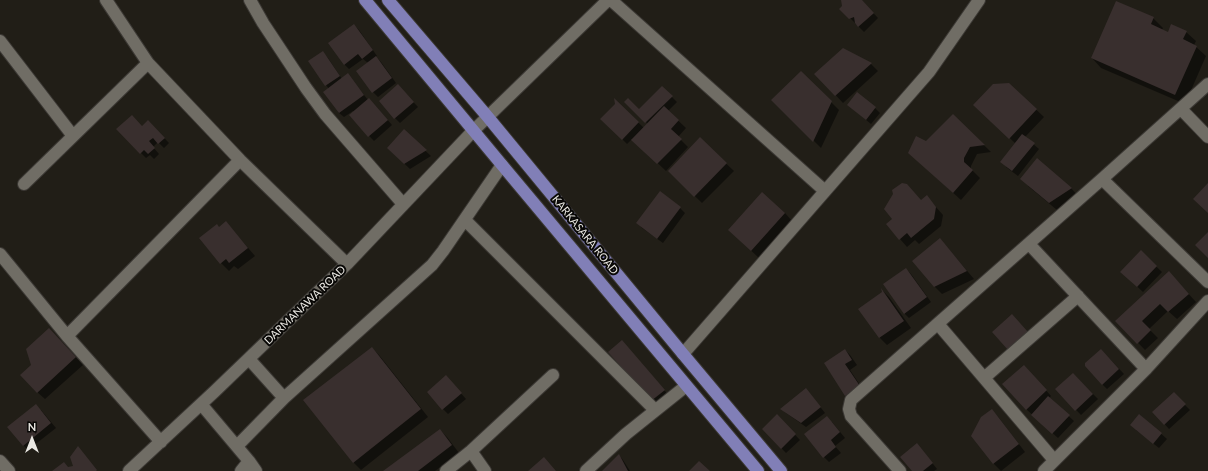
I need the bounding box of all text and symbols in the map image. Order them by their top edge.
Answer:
street label: KARKASARA ROAD [549,193,621,277]
street label: DARMANAWA ROAD [262,263,348,347]
north arrow [12,419,52,459]
text: N [28,420,36,433]

